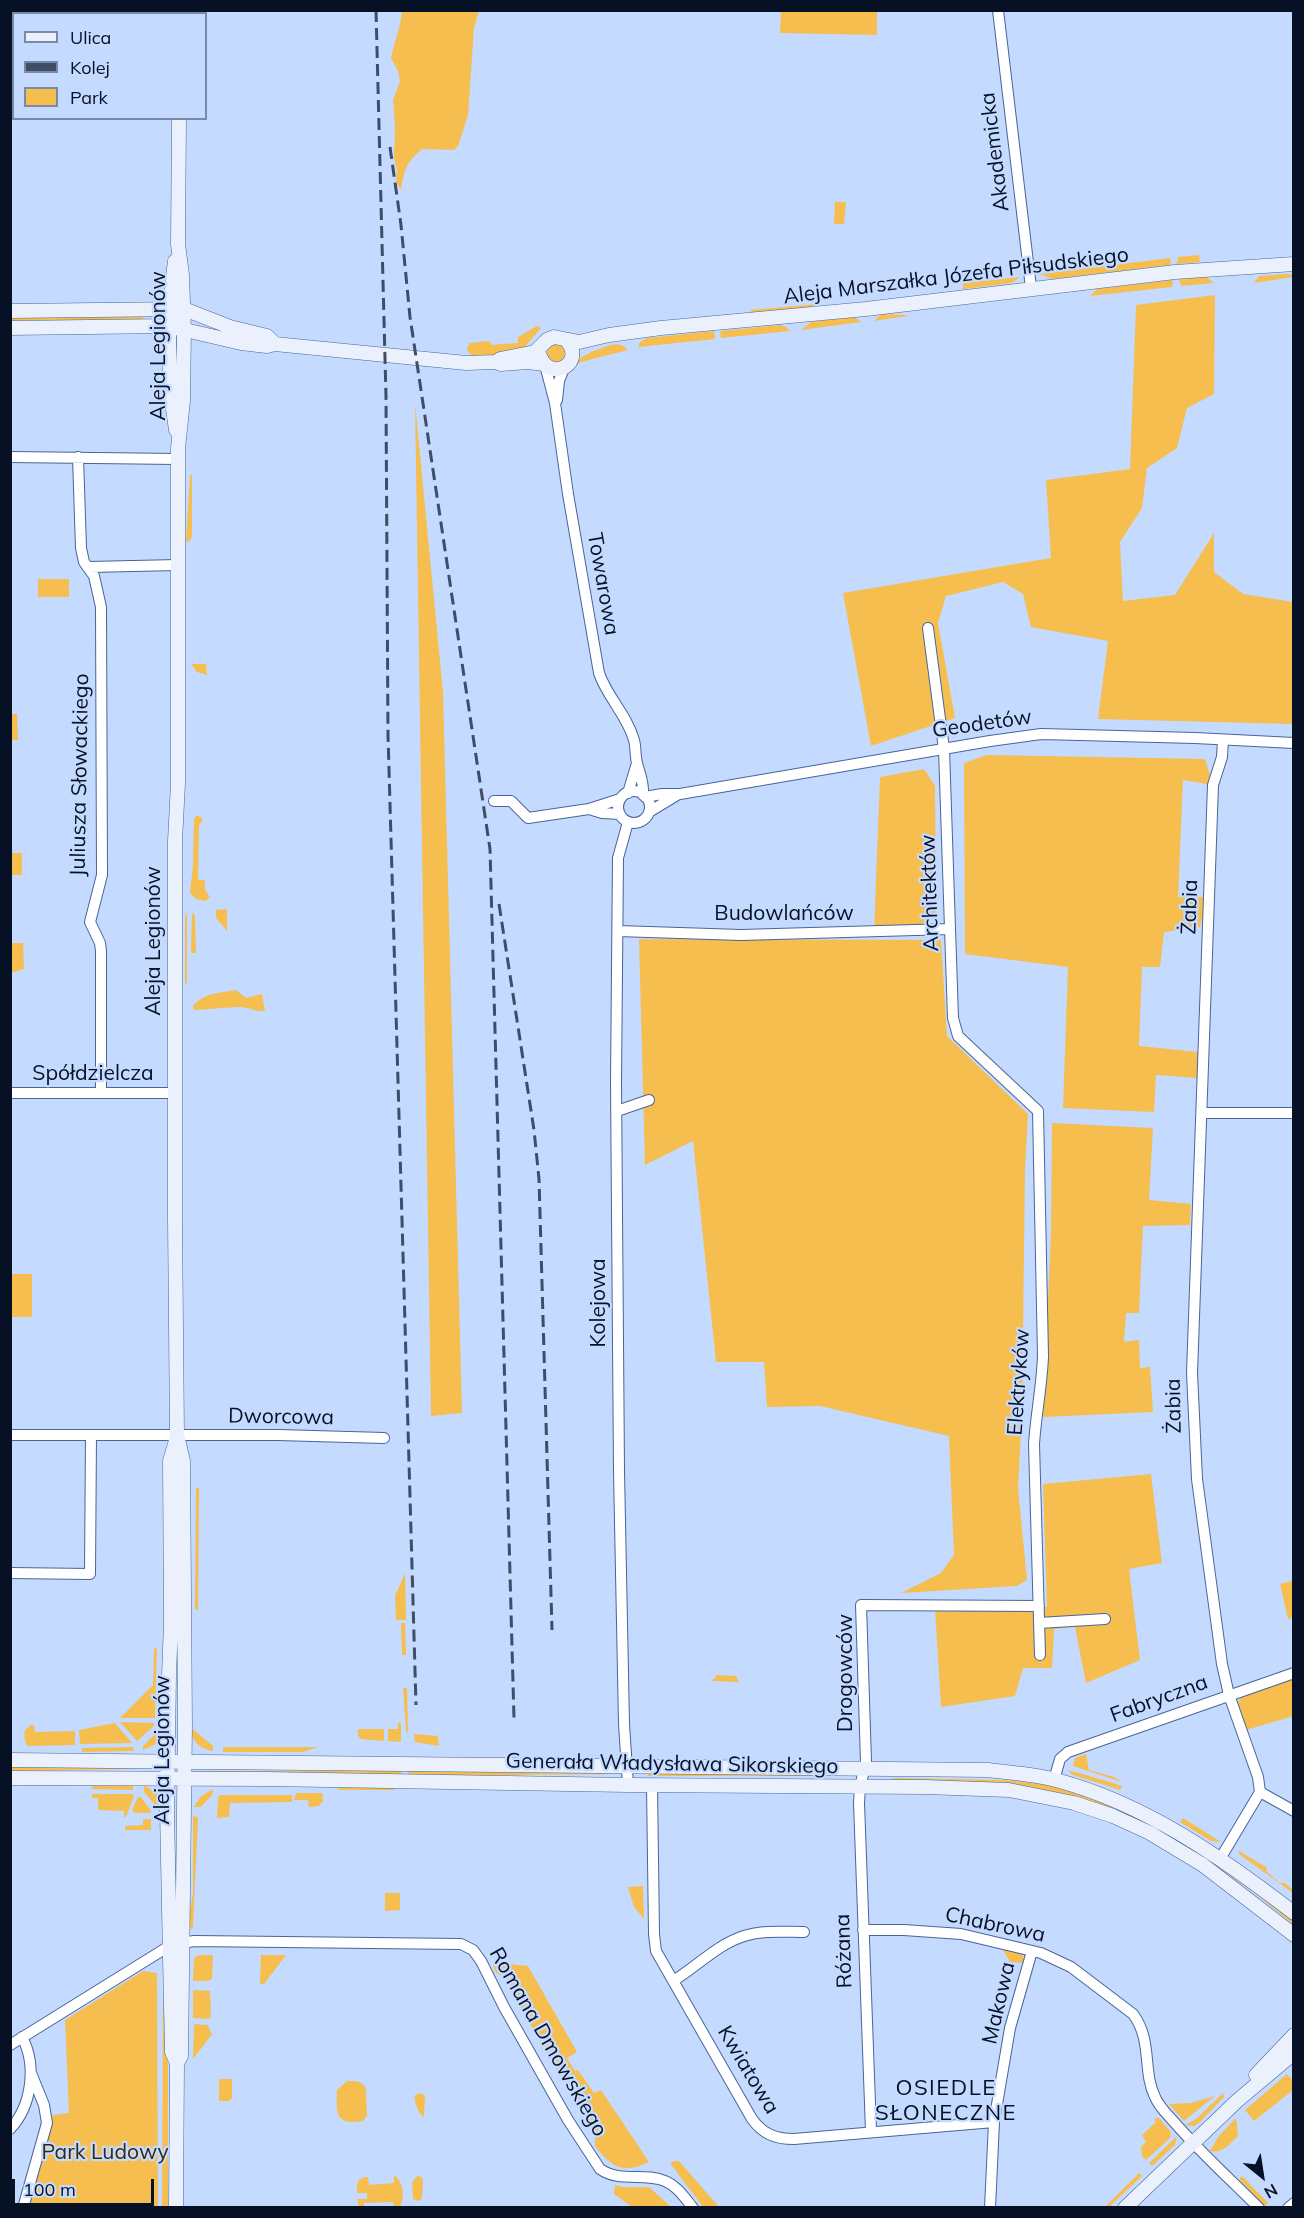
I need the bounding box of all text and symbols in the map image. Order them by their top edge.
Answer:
legend [12,12,207,120]
text: Ulica [70,26,111,49]
text: Kolej [70,56,110,79]
text: Park [70,86,108,109]
street label: Akademicka [975,91,1015,213]
street label: Aleja Marszałka Józefa Piłsudskiego [782,242,1130,310]
street label: Aleja Legionów [146,271,172,421]
street label: Towarowa [582,531,624,637]
street label: Juliusza Słowackiego [66,673,94,877]
street label: Geodetów [931,705,1033,743]
street label: Architektów [915,834,945,952]
street label: Aleja Legionów [141,866,167,1016]
street label: Żabia [1176,879,1204,935]
street label: Budowlańców [714,901,854,927]
street label: Spółdzielcza [32,1061,154,1087]
street label: Kolejowa [586,1259,612,1347]
street label: Elektryków [1003,1328,1035,1436]
street label: Żabia [1161,1378,1187,1434]
street label: Dworcowa [228,1403,334,1431]
street label: Drogowców [833,1614,859,1732]
street label: Fabryczna [1107,1670,1211,1728]
street label: Aleja Legionów [150,1675,176,1825]
street label: Generała Władysława Sikorskiego [505,1748,839,1780]
street label: Chabrowa [943,1902,1047,1948]
street label: Różana [830,1913,858,1989]
street label: Romana Dmowskiego [484,1943,612,2141]
street label: Makowa [977,1959,1021,2047]
street label: Kwiatowa [712,2021,784,2119]
district label: OSIEDLE SŁONECZNE [875,2075,1017,2126]
park label: Park Ludowy [41,2140,169,2166]
north arrow [1232,2146,1292,2206]
scale bar [15,2167,158,2205]
text: 100 m [23,2178,76,2201]
text: N [1261,2180,1281,2203]

